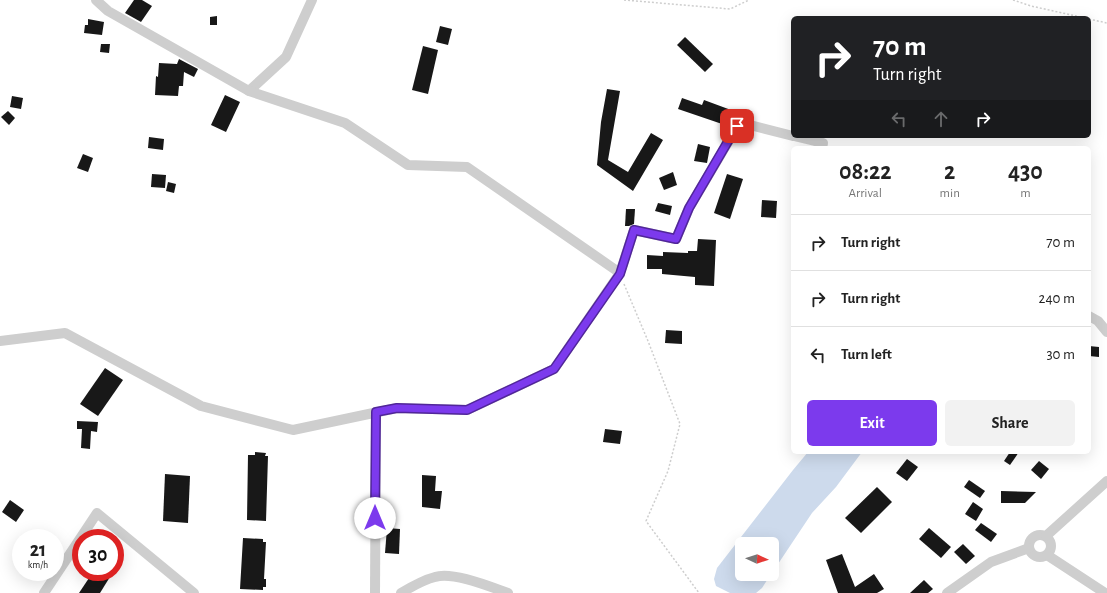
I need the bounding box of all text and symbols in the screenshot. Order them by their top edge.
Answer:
icon: right [807,32,859,84]
text: 70 m [873,33,927,61]
text: Turn right [873,66,942,84]
icon: left [888,108,910,130]
icon: ahead [930,108,952,130]
icon: right [972,108,994,130]
pin [720,109,754,143]
icon: arrive [726,115,748,137]
text: 08:22 [839,160,892,184]
text: 2 [944,160,955,184]
text: 430 [1008,160,1043,184]
text: Arrival [849,187,882,200]
text: min [940,187,960,200]
text: m [1020,187,1031,200]
icon: right [807,232,829,254]
text: Turn right [841,235,900,250]
text: 70 m [1046,235,1075,250]
icon: right [807,288,829,310]
text: Turn right [841,291,900,306]
text: 240 m [1039,291,1075,306]
icon: left [807,344,829,366]
text: Turn left [841,347,892,362]
text: 30 m [1046,347,1075,362]
button: Exit [807,400,937,446]
button: Share [945,400,1075,446]
position arrow [354,497,396,539]
speed limit sign: 30 [72,529,124,581]
north arrow [735,537,779,581]
map controls [735,537,779,581]
text: 21 [30,540,46,560]
text: km/h [28,560,48,570]

